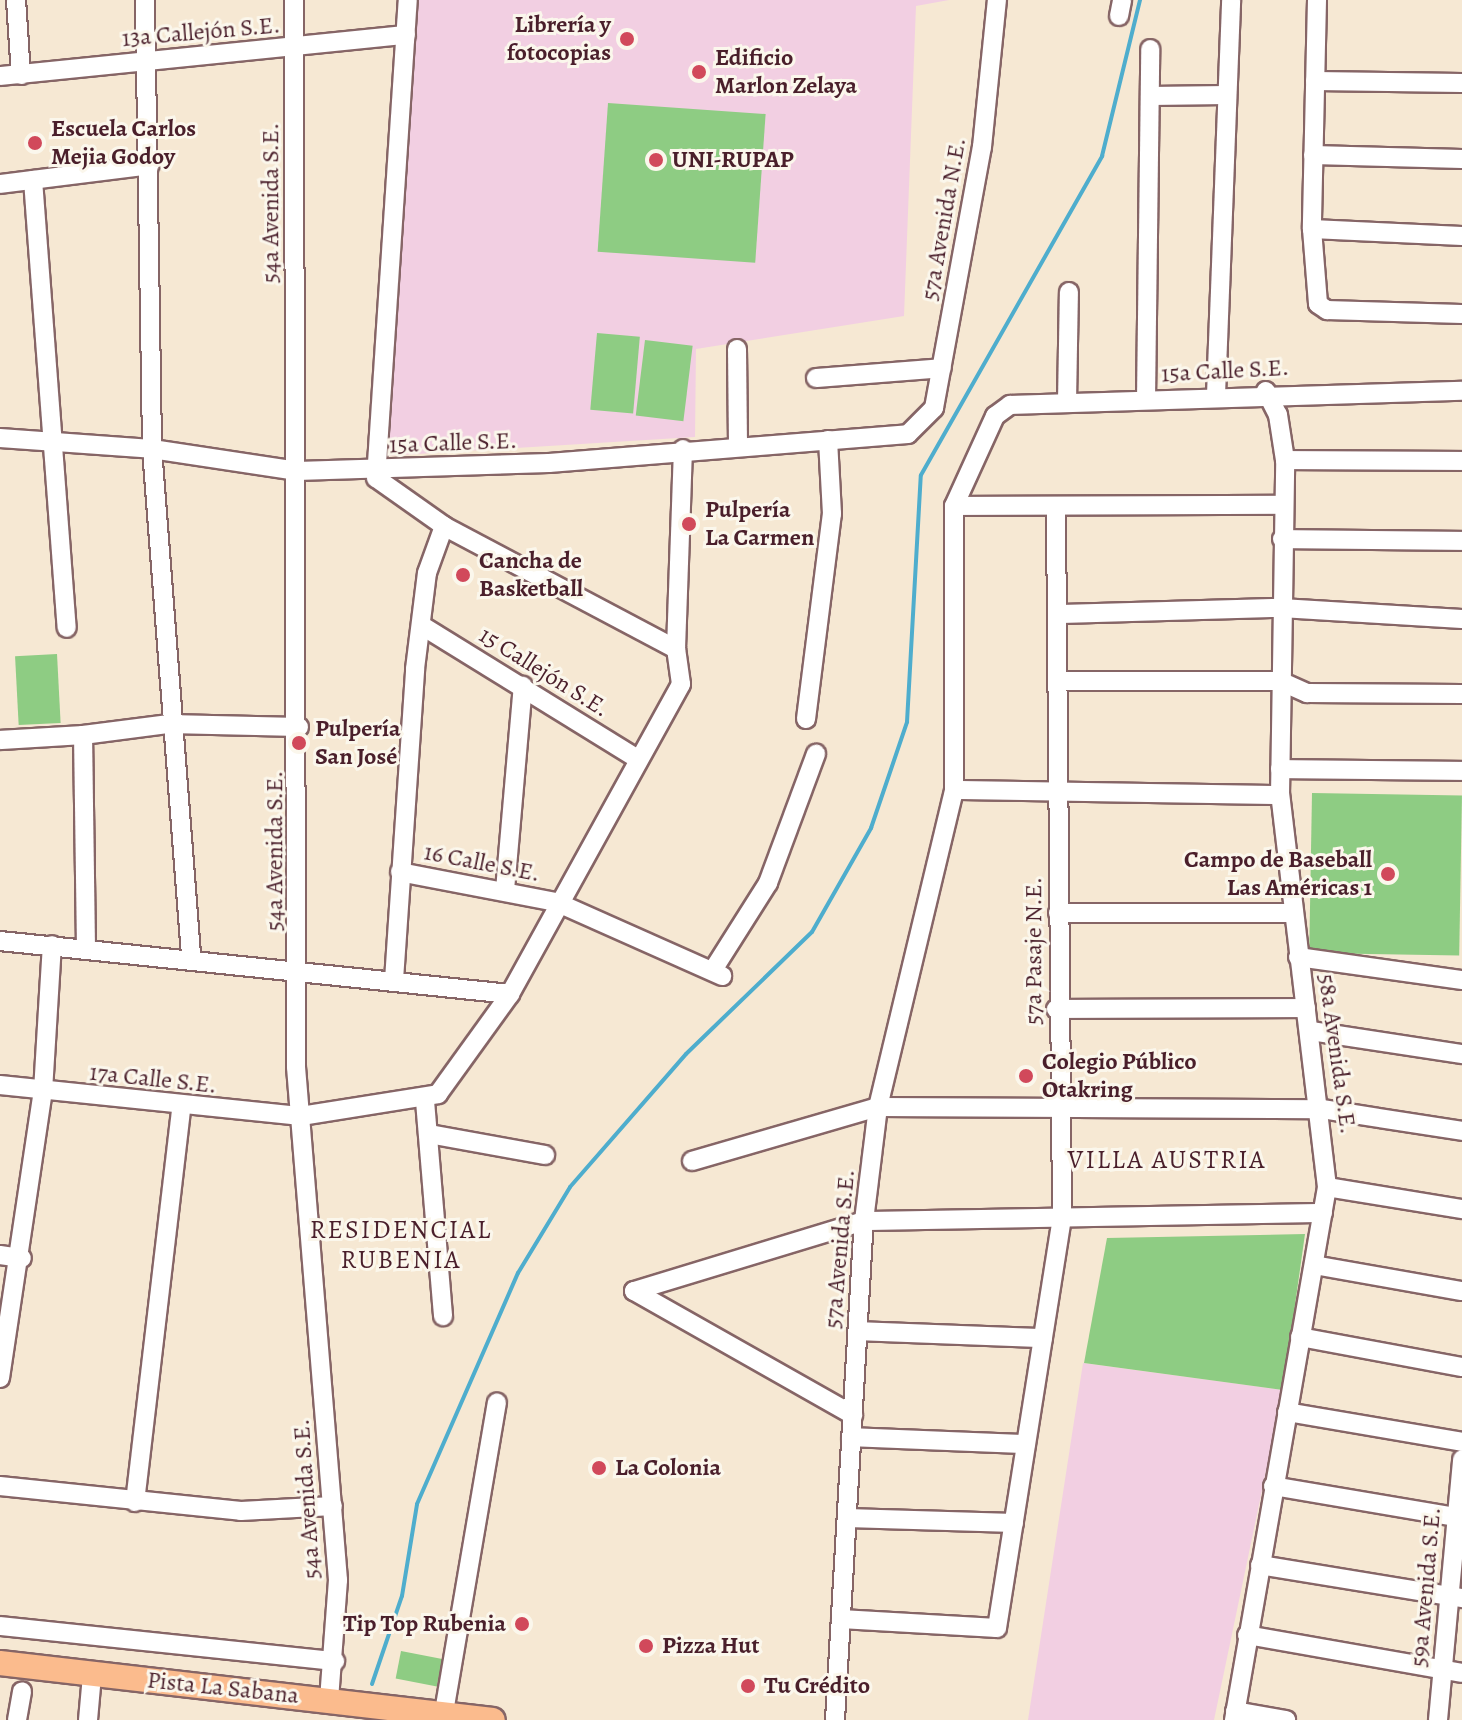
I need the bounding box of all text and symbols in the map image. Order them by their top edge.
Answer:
street label: 13a Callejón S.E. [121,11,281,53]
place label: Librería y fotocopias [507,11,611,67]
marker: Librería y fotocopias [618,30,636,48]
place label: Edificio Marlon Zelaya [715,44,857,100]
marker: Edificio Marlon Zelaya [690,63,708,81]
place label: Escuela Carlos Mejia Godoy [51,115,196,171]
street label: 54a Avenida S.E. [257,123,285,283]
marker: Escuela Carlos Mejia Godoy [26,134,44,152]
street label: 57a Avenida N.E. [915,135,973,303]
place label: UNI-RUPAP [672,146,794,174]
marker: UNI-RUPAP [647,151,665,169]
street label: 15a Calle S.E. [1160,353,1290,389]
street label: 15a Calle S.E. [389,426,517,460]
place label: Pulpería La Carmen [705,496,814,552]
marker: Pulpería La Carmen [680,515,698,533]
place label: Cancha de Basketball [479,547,583,603]
marker: Cancha de Basketball [454,566,472,584]
street label: 15 Callejón S.E. [474,621,614,723]
place label: Pulpería San José [315,715,401,771]
marker: Pulpería San José [290,734,308,752]
street label: 54a Avenida S.E. [261,771,289,931]
street label: 16 Calle S.E. [422,838,542,888]
place label: Campo de Baseball Las Américas 1 [1184,846,1372,902]
marker: Campo de Baseball Las Américas 1 [1379,865,1397,883]
street label: 57a Pasaje N.E. [1020,877,1048,1025]
street label: 58a Avenida S.E. [1312,972,1362,1136]
place label: Colegio Público Otakring [1042,1048,1197,1104]
street label: 17a Calle S.E. [88,1058,218,1100]
marker: Colegio Público Otakring [1017,1067,1035,1085]
district label: VILLA AUSTRIA [1068,1144,1266,1176]
street label: 57a Avenida S.E. [819,1168,861,1330]
district label: RESIDENCIAL RUBENIA [310,1214,492,1276]
street label: 54a Avenida S.E. [287,1418,327,1580]
place label: La Colonia [615,1454,721,1482]
marker: La Colonia [590,1459,608,1477]
street label: 59a Avenida S.E. [1405,1506,1447,1668]
place label: Tip Top Rubenia [343,1610,506,1638]
marker: Tip Top Rubenia [513,1615,531,1633]
place label: Pizza Hut [662,1632,759,1660]
marker: Pizza Hut [637,1637,655,1655]
street label: Pista La Sabana [146,1666,300,1710]
place label: Tu Crédito [764,1672,870,1700]
marker: Tu Crédito [739,1677,757,1695]

